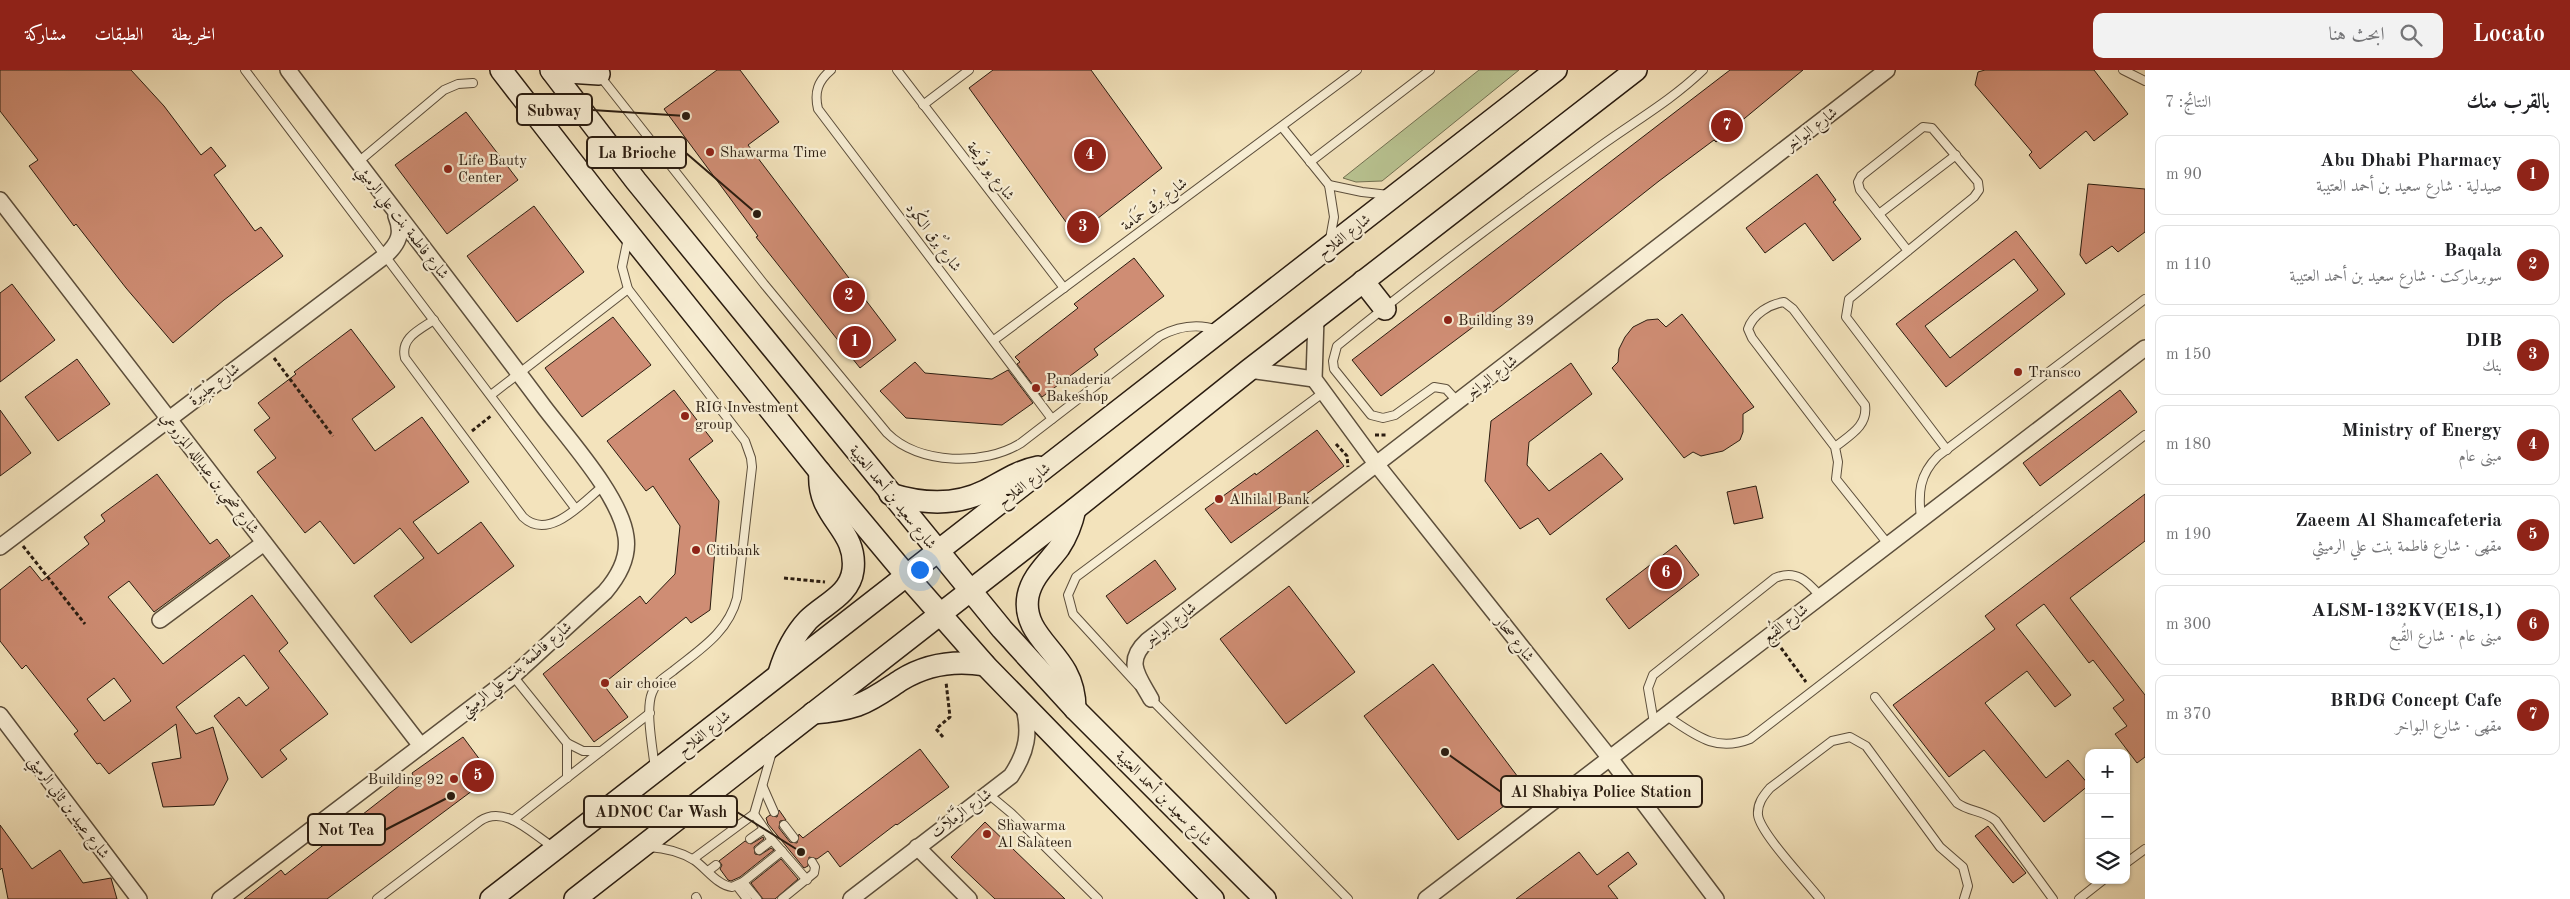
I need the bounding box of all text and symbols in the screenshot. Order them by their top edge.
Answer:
search box [2093,13,2443,58]
icon: search [2397,21,2425,49]
text: Locato [2473,23,2545,47]
text: مشاركة [25,26,66,44]
text: الطبقات [94,26,143,44]
text: الخريطة [171,26,215,44]
text: ابحث هنا [2329,26,2385,45]
text: بالقرب منك [2467,92,2550,113]
callout: Subway [517,94,592,125]
text: النتائج: 7 [2165,95,2211,111]
text: Subway [527,104,581,120]
street label: شارع البواخر [1782,105,1843,159]
pin: 7 [1711,107,1743,145]
pin: 4 [1074,136,1106,174]
callout: La Brioche [587,137,686,168]
street label: شارع يو فرَيحة [960,137,1020,206]
text: La Brioche [598,146,676,162]
marker: Shawarma Time [704,146,716,158]
place label: Shawarma Time [720,146,826,161]
text: Abu Dhabi Pharmacy [2320,152,2502,171]
place label: Life Bauty Center [458,154,527,186]
street label: شارع فاطمة بنت علي الرميثي [349,163,451,286]
marker: Life Bauty Center [442,163,454,175]
text: 90 m [2166,167,2202,183]
text: 1 [2528,167,2538,183]
street label: شارع بُرق حَمَامة [1115,170,1193,238]
text: صيدلية · شارع سعيد بن أحمد العتيبة [2316,179,2502,195]
street label: شارع بُرْق الكُود [899,197,969,277]
pin: 3 [1067,208,1099,246]
street label: شارع الفلاح [1316,212,1376,265]
text: Baqala [2444,242,2502,261]
text: 110 m [2166,257,2211,273]
text: 2 [2528,257,2538,273]
text: سوبرماركت · شارع سعيد بن أحمد العتيبة [2290,269,2502,285]
pin: 2 [833,277,865,315]
marker: Building 39 [1442,314,1454,326]
place label: Building 39 [1458,314,1534,329]
pin: 1 [839,323,871,361]
text: DIB [2465,332,2502,351]
text: 150 m [2166,347,2211,363]
text: 3 [2528,347,2538,363]
street label: شارع البواخر [1462,353,1523,407]
street label: شارع جْدِيرَة [184,357,245,412]
text: بنك [2482,359,2502,375]
marker: Transco [2012,366,2024,378]
place label: Transco [2028,366,2081,381]
place label: Panaderia Bakeshop [1046,373,1111,405]
marker: Panaderia Bakeshop [1030,382,1042,394]
place label: RIG Investment group [695,401,799,433]
street label: شارع ضحي بن عبدالله المزروعي [153,410,262,541]
marker: RIG Investment group [679,410,691,422]
text: Ministry of Energy [2342,422,2502,441]
text: 180 m [2166,437,2211,453]
text: 4 [2528,437,2538,453]
street label: شارع سعيد بن أحمد العتيبة [843,440,942,555]
text: مبنى عام [2459,449,2502,465]
street label: شارع الفلاح [996,461,1056,514]
marker: Alhilal Bank [1213,493,1225,505]
place label: Alhilal Bank [1229,493,1310,508]
text: Zaeem Al Shamcafeteria [2295,512,2502,531]
text: 190 m [2166,527,2211,543]
text: 5 [2528,527,2538,543]
text: مقهى · شارع فاطمة بنت علي الرميثي [2312,539,2502,555]
marker: Citibank [690,544,702,556]
place label: Citibank [706,544,761,559]
pin: 6 [1650,554,1682,592]
your location [907,557,933,583]
street label: شارع القُبع [1756,596,1814,650]
street label: شارع البواخر [1141,600,1202,654]
text: ALSM-132KV(E18,1) [2311,602,2502,621]
street label: شارع صحار [1487,613,1536,668]
text: 300 m [2166,617,2211,633]
text: 6 [2528,617,2538,633]
street label: شارع فاطمة بنت علي الرميثي [458,619,578,725]
text: مبنى عام · شارع القُبع [2389,629,2502,645]
marker: air choice [599,677,611,689]
place label: air choice [615,677,677,692]
text: BRDG Concept Cafe [2330,692,2502,711]
text: 370 m [2166,707,2211,723]
text: 7 [2528,707,2538,723]
street label: شارع الفلاح [676,709,736,763]
text: مقهى · شارع البواخر [2395,719,2502,735]
street label: شارع سعيد بن أحمد العتيبة [1109,745,1217,853]
map controls [2085,749,2130,884]
button: + [2085,749,2130,794]
street label: شارع عبيد بن ثاني الرميثي [20,753,112,865]
pin: 5 [462,757,494,795]
place label: Building 92 [368,773,444,788]
marker: Building 92 [448,773,460,785]
callout: Al Shabiya Police Station [1501,776,1702,807]
street label: شارع الرَّمْلاَت [925,781,997,845]
text: Al Shabiya Police Station [1510,785,1692,801]
button: − [2085,794,2130,839]
callout: ADNOC Car Wash [584,796,737,827]
text: ADNOC Car Wash [595,805,727,821]
callout: Not Tea [308,814,385,845]
place label: Shawarma Al Salateen [997,819,1072,851]
text: Not Tea [318,823,374,839]
marker: Shawarma Al Salateen [981,828,993,840]
button: layers [2085,839,2130,884]

